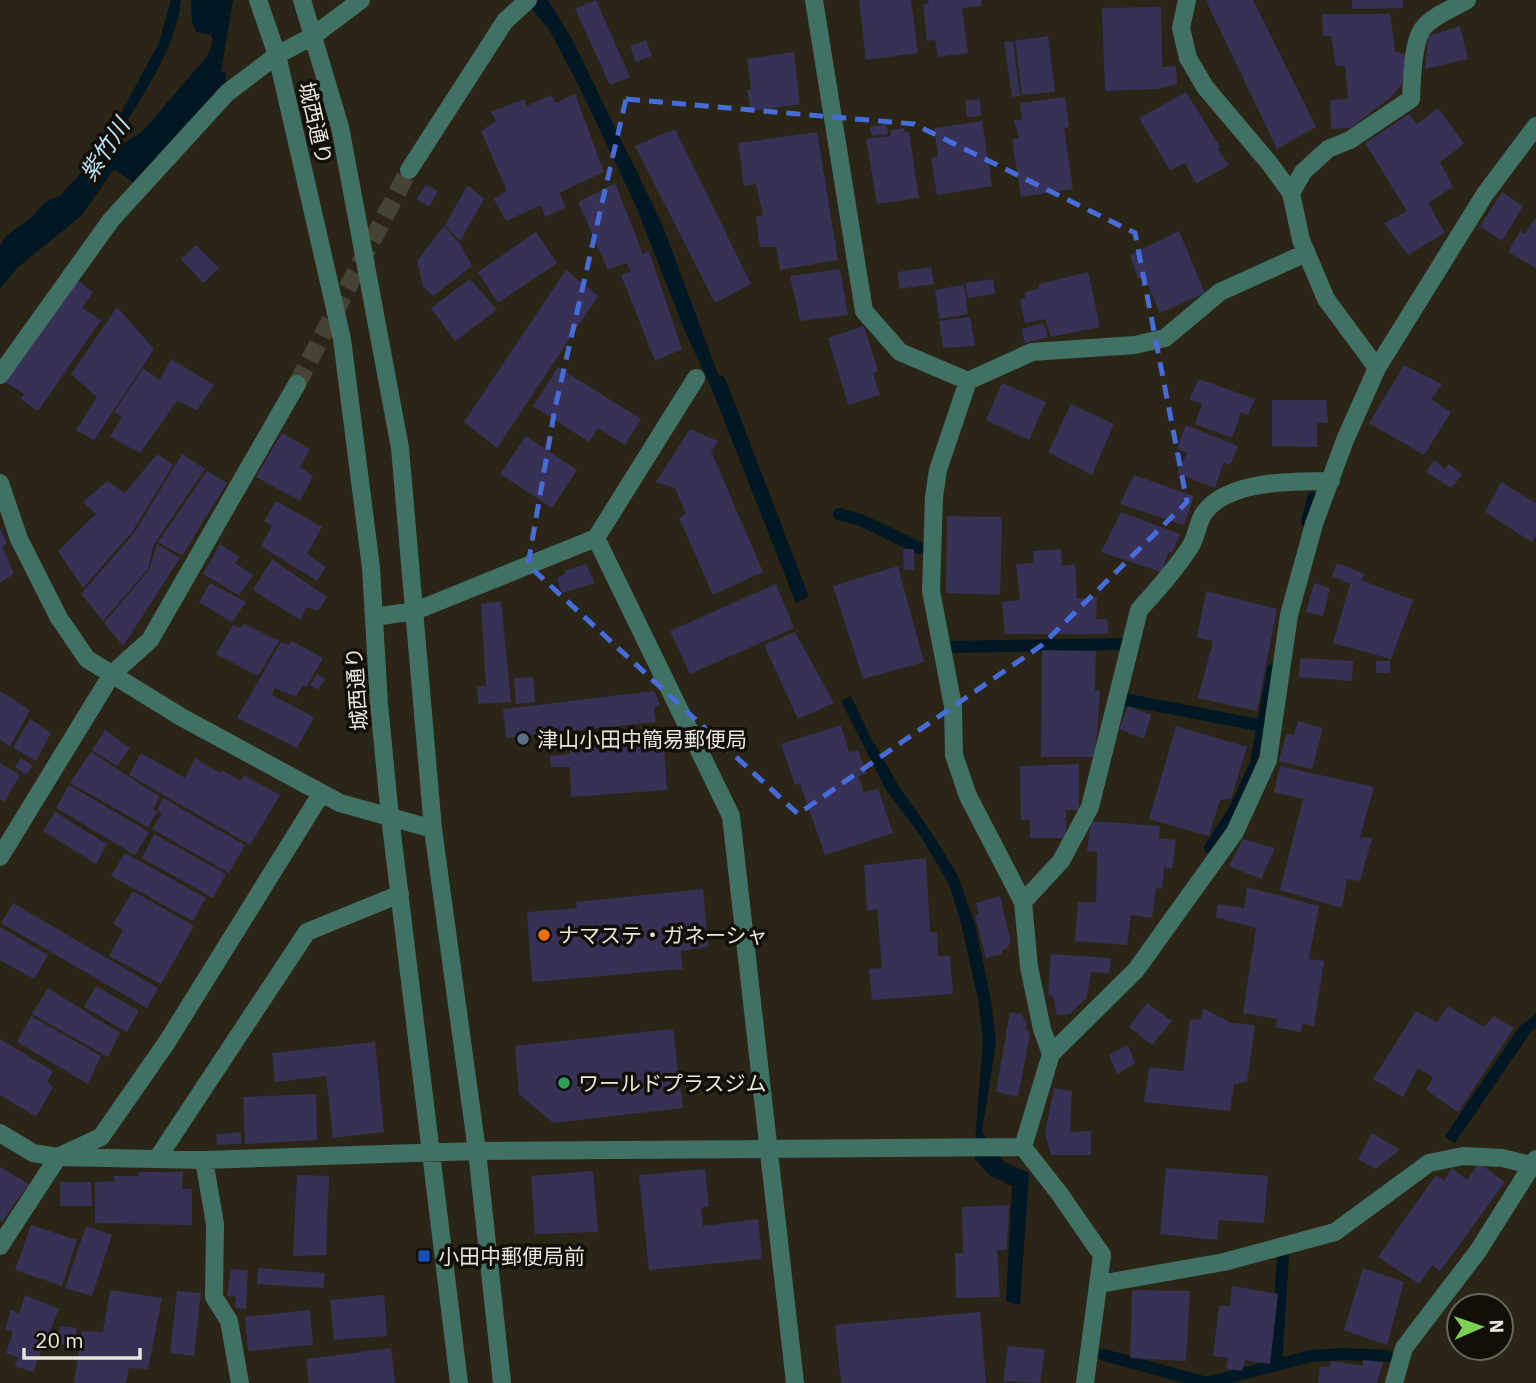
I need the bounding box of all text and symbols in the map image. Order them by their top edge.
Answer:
street label: 城西通り [293,79,339,167]
water label: 紫竹川 [73,109,137,186]
street label: 城西通り [339,646,373,732]
place label: 津山小田中簡易郵便局 [537,725,747,753]
marker: 津山小田中簡易郵便局 [515,731,531,747]
place label: ナマステ・ガネーシャ [558,921,768,949]
marker: ナマステ・ガネーシャ [536,927,552,943]
place label: ワールドプラスジム [578,1069,767,1097]
marker: ワールドプラスジム [556,1075,572,1091]
place label: 小田中郵便局前 [438,1242,585,1270]
marker: 小田中郵便局前 [416,1248,432,1264]
north arrow [1445,1292,1515,1362]
scale bar [24,1316,140,1360]
text: N [1485,1319,1509,1334]
text: 20 m [35,1326,84,1354]

